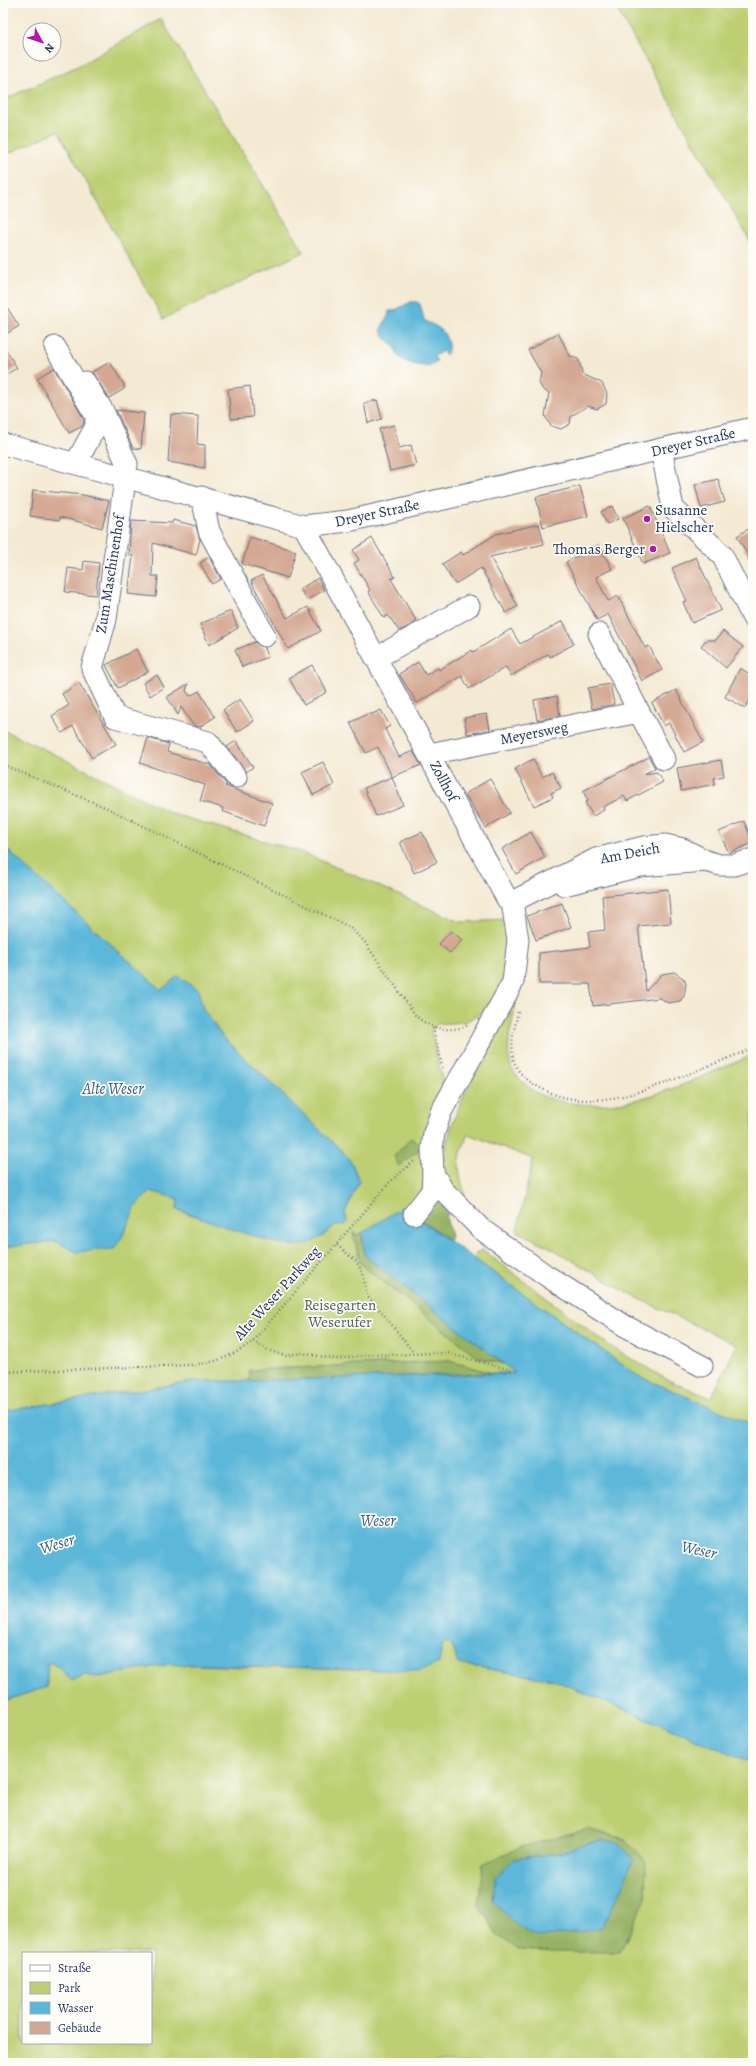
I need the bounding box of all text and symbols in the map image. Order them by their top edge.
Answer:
north arrow [22,22,62,62]
text: N [41,40,58,56]
street label: Dreyer Straße [649,423,737,461]
street label: Dreyer Straße [333,494,421,532]
place label: Susanne Hielscher [655,500,714,537]
street label: Zum Maschinenhof [91,511,130,635]
marker: Susanne Hielscher [642,514,652,524]
place label: Thomas Berger [553,539,645,559]
marker: Thomas Berger [648,544,658,554]
street label: Meyersweg [498,717,570,749]
street label: Zollhof [425,757,464,807]
street label: Am Deich [598,837,661,869]
water label: Alte Weser [82,1078,144,1100]
street label: Alte Weser Parkweg [229,1241,325,1345]
park label: Reisegarten Weserufer [304,1295,376,1332]
water label: Weser [360,1510,396,1532]
water label: Weser [37,1528,78,1560]
water label: Weser [679,1536,719,1565]
legend [22,1952,152,2044]
text: Straße [58,1960,91,1976]
text: Park [58,1980,81,1996]
text: Wasser [57,2000,94,2016]
text: Gebäude [58,2020,101,2036]

